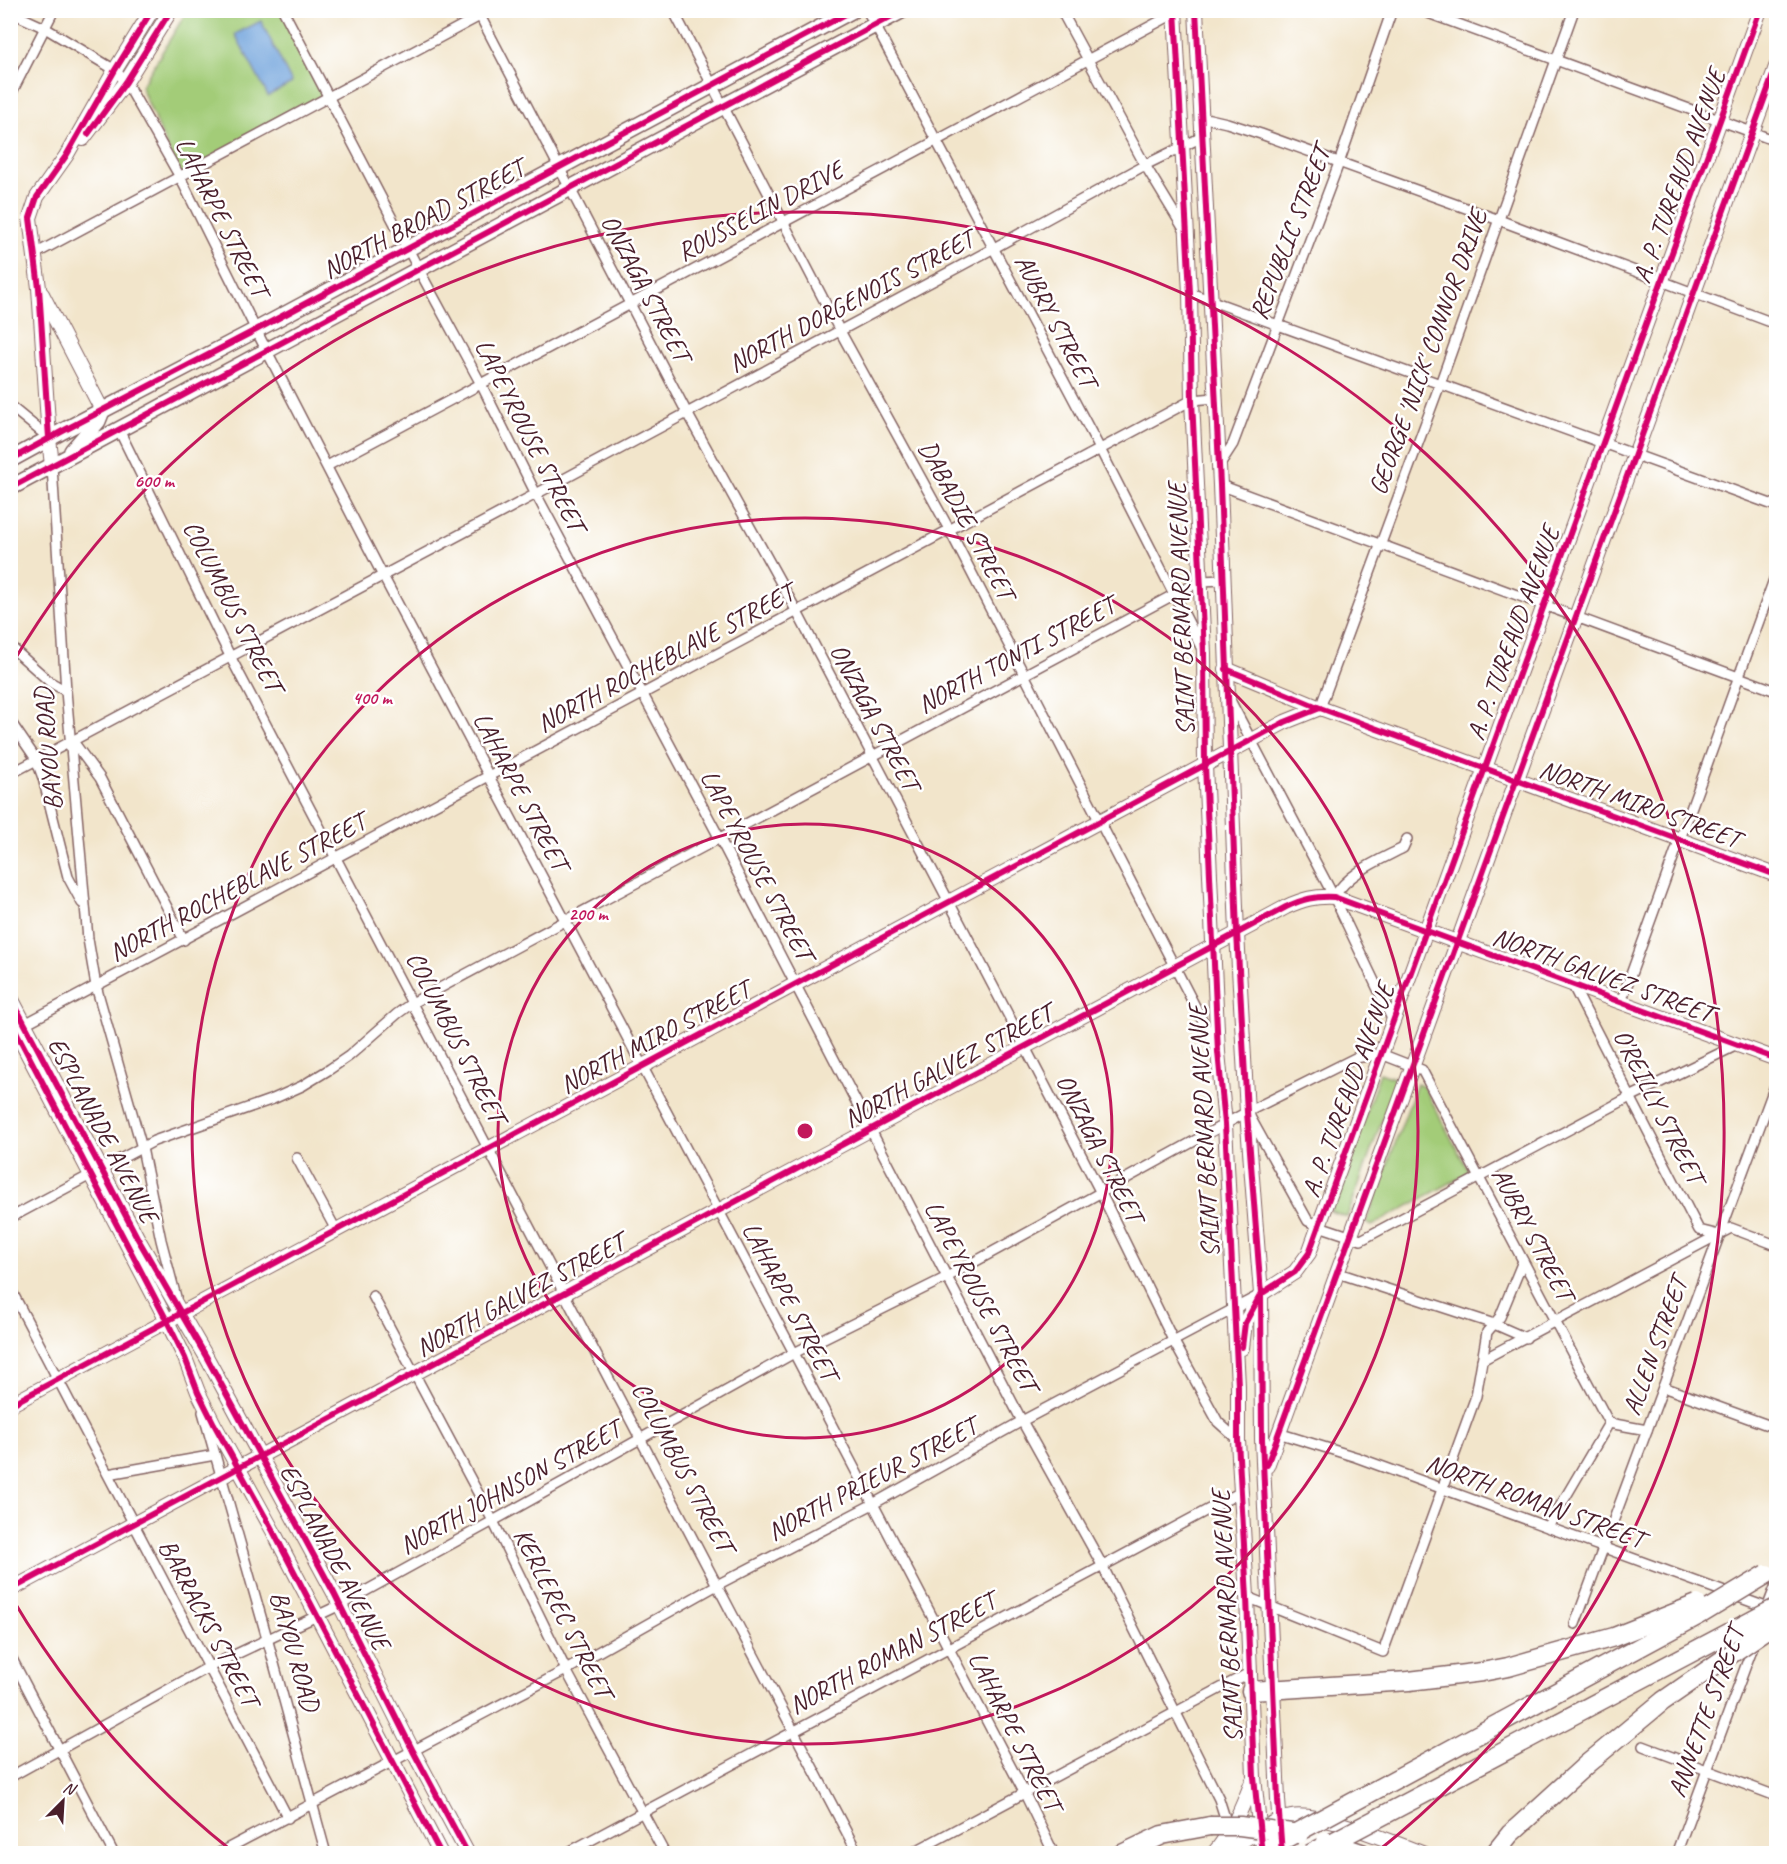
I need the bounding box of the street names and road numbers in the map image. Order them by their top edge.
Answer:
street label: A. P. TUREAUD AVENUE [1625,61,1734,287]
street label: LAHARPE STREET [168,132,279,307]
street label: REPUBLIC STREET [1242,135,1341,324]
street label: NORTH BROAD STREET [316,149,535,286]
street label: ROUSSELIN DRIVE [671,152,852,269]
street label: GEORGE 'NICK' CONNOR DRIVE [1361,202,1496,499]
street label: ONZAGA STREET [593,209,701,372]
street label: NORTH DORGENOIS STREET [722,220,984,380]
street label: AUBRY STREET [1007,249,1107,398]
street label: LAPEYROUSE STREET [467,333,596,543]
street label: DABADIE STREET [911,435,1025,610]
street label: SAINT BERNARD AVENUE [1160,478,1202,736]
street label: COLUMBUS STREET [176,515,294,703]
street label: A. P. TUREAUD AVENUE [1459,518,1568,744]
street label: NORTH ROCHEBLAVE STREET [531,573,804,740]
street label: NORTH TONTI STREET [912,586,1126,721]
street label: ONZAGA STREET [822,638,930,801]
street label: BAYOU ROAD [26,684,70,812]
street label: LAHARPE STREET [466,706,579,881]
street label: NORTH MIRO STREET [1535,752,1750,857]
street label: LAPEYROUSE STREET [693,764,825,972]
street label: NORTH ROCHEBLAVE STREET [103,802,376,969]
street label: NORTH GALVEZ STREET [1488,920,1724,1033]
street label: COLUMBUS STREET [399,946,517,1134]
street label: NORTH MIRO STREET [554,970,761,1101]
street label: A. P. TUREAUD AVENUE [1294,975,1403,1201]
street label: NORTH GALVEZ STREET [838,994,1065,1135]
street label: SAINT BERNARD AVENUE [1181,1000,1227,1258]
street label: O'REILLY STREET [1606,1023,1715,1194]
street label: ESPLANADE AVENUE [40,1031,168,1232]
street label: ONZAGA STREET [1049,1068,1154,1232]
street label: AUBRY STREET [1484,1162,1584,1311]
street label: LAPEYROUSE STREET [917,1195,1049,1403]
street label: LAHARPE STREET [735,1216,848,1391]
street label: NORTH GALVEZ STREET [410,1223,637,1364]
street label: ALLEN STREET [1615,1268,1697,1420]
street label: COLUMBUS STREET [624,1376,745,1564]
street label: NORTH PRIEUR STREET [762,1407,988,1548]
street label: NORTH JOHNSON STREET [393,1410,631,1562]
street label: NORTH ROMAN STREET [1421,1446,1654,1558]
street label: ESPLANADE AVENUE [272,1458,400,1659]
street label: SAINT BERNARD AVENUE [1204,1485,1250,1743]
street label: KERLEREC STREET [506,1523,623,1710]
street label: BARRACKS STREET [151,1534,269,1717]
street label: NORTH ROMAN STREET [783,1582,1006,1721]
street label: BAYOU ROAD [262,1587,328,1716]
street label: ANNETTE STREET [1660,1617,1754,1801]
street label: LAHARPE STREET [961,1646,1072,1821]

